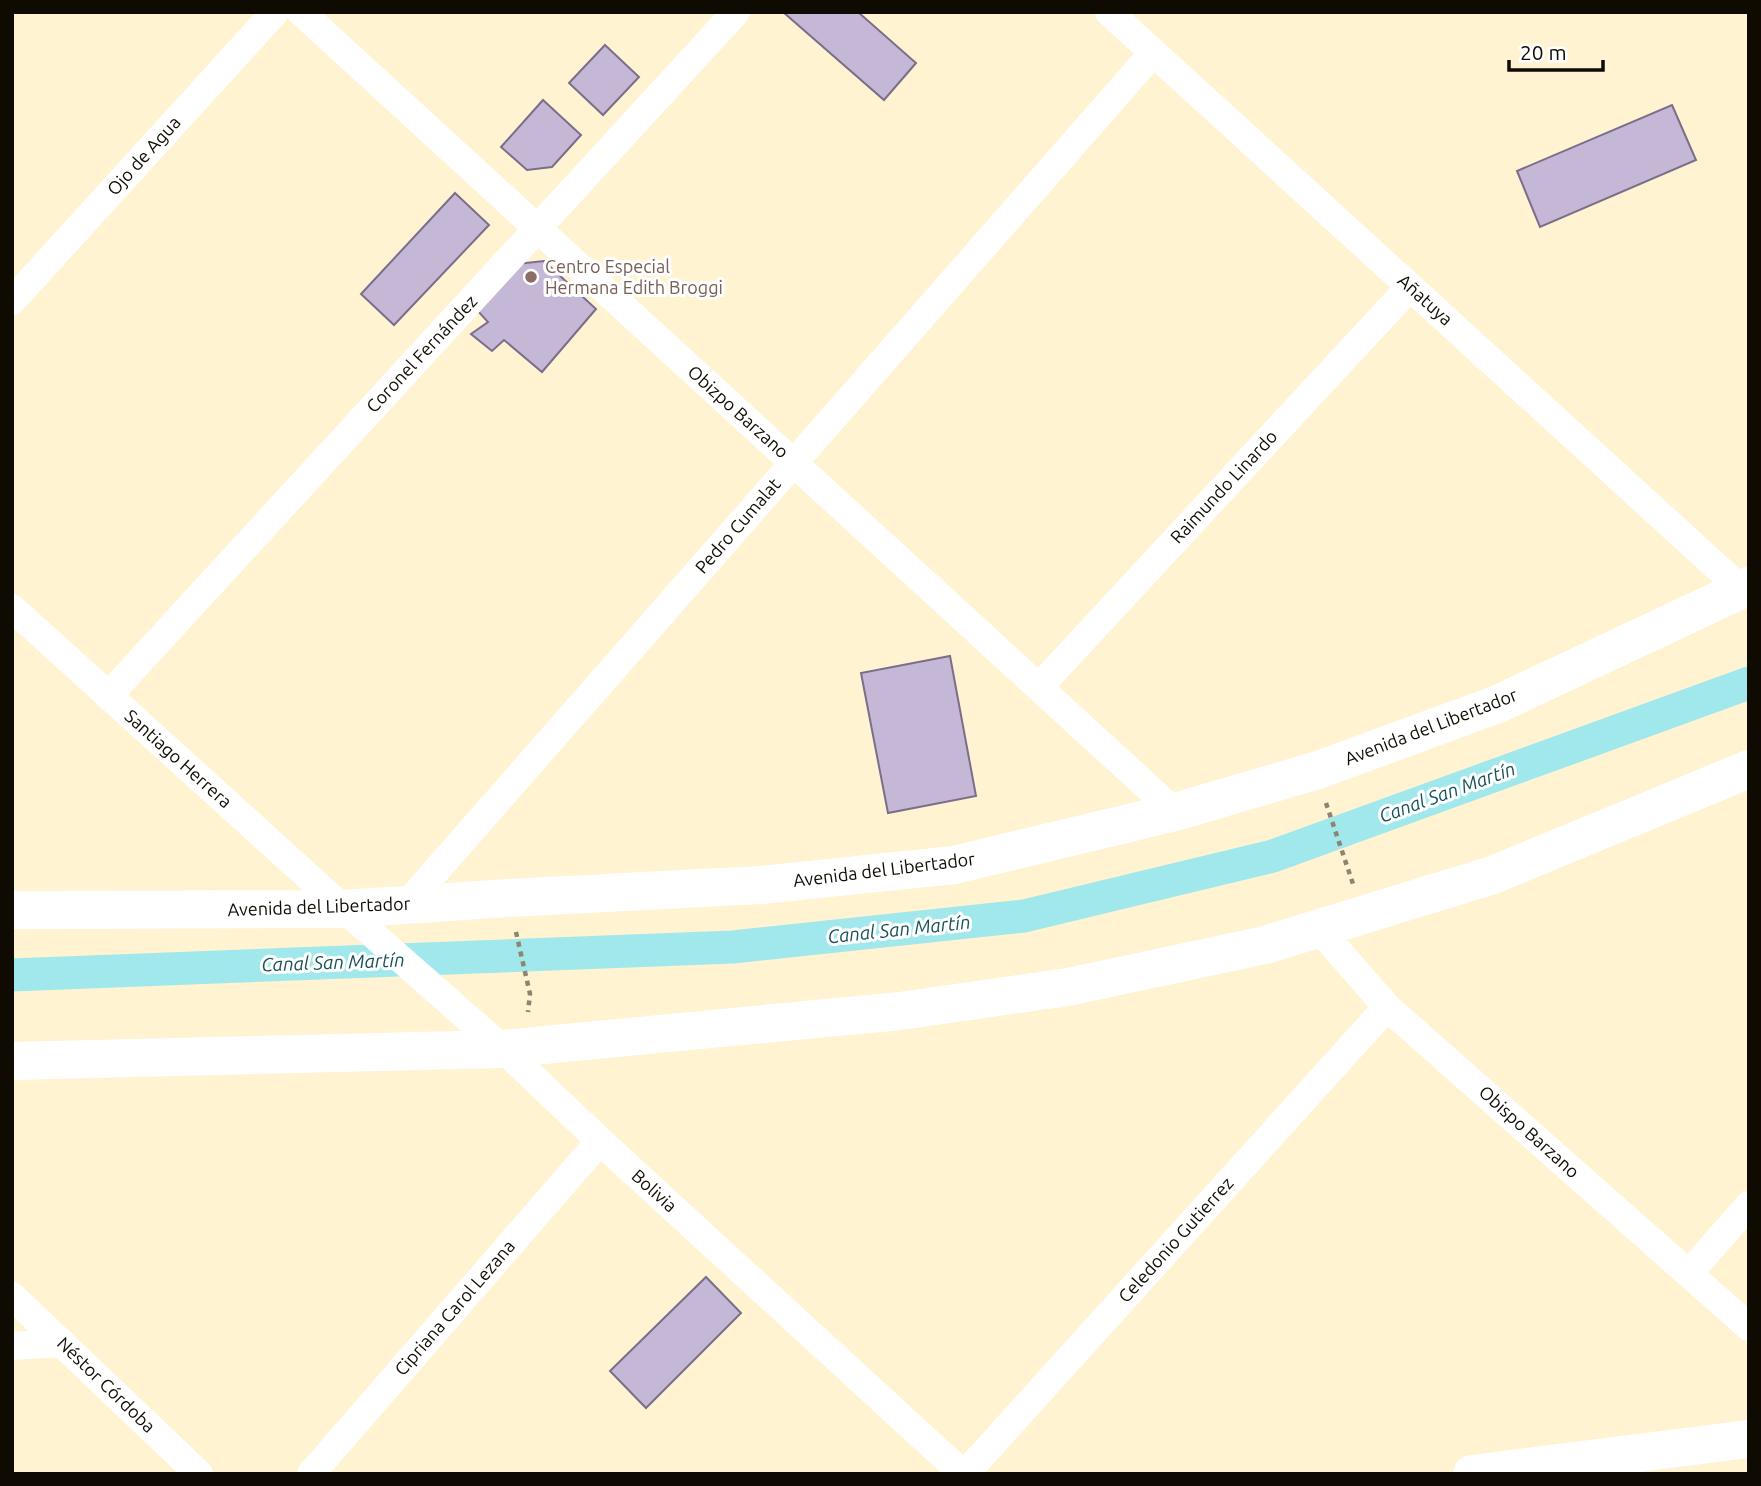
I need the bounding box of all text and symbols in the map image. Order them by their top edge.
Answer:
scale bar [1509,28,1604,72]
text: 20 m [1520,40,1567,64]
street label: Ojo de Agua [103,112,184,199]
place label: Centro Especial Hermana Edith Broggi [545,256,723,297]
marker: Centro Especial Hermana Edith Broggi [523,269,539,285]
street label: Añatuya [1394,270,1457,329]
street label: Coronel Fernández [362,291,481,416]
street label: Obizpo Barzano [684,361,793,462]
street label: Raimundo Linardo [1166,426,1281,547]
street label: Pedro Cumalat [691,474,784,577]
street label: Avenida del Libertador [1342,684,1520,768]
street label: Santiago Herrera [121,705,236,811]
water label: Canal San Martín [1376,757,1518,827]
street label: Avenida del Libertador [792,848,976,890]
street label: Avenida del Libertador [227,893,411,919]
water label: Canal San Martín [826,911,972,947]
water label: Canal San Martín [261,949,405,975]
street label: Obispo Barzano [1476,1081,1584,1181]
street label: Bolivia [628,1165,681,1216]
street label: Celedonio Gutierrez [1114,1173,1237,1306]
street label: Cipriana Carol Lezana [390,1236,518,1379]
street label: Néstor Córdoba [54,1333,160,1436]

